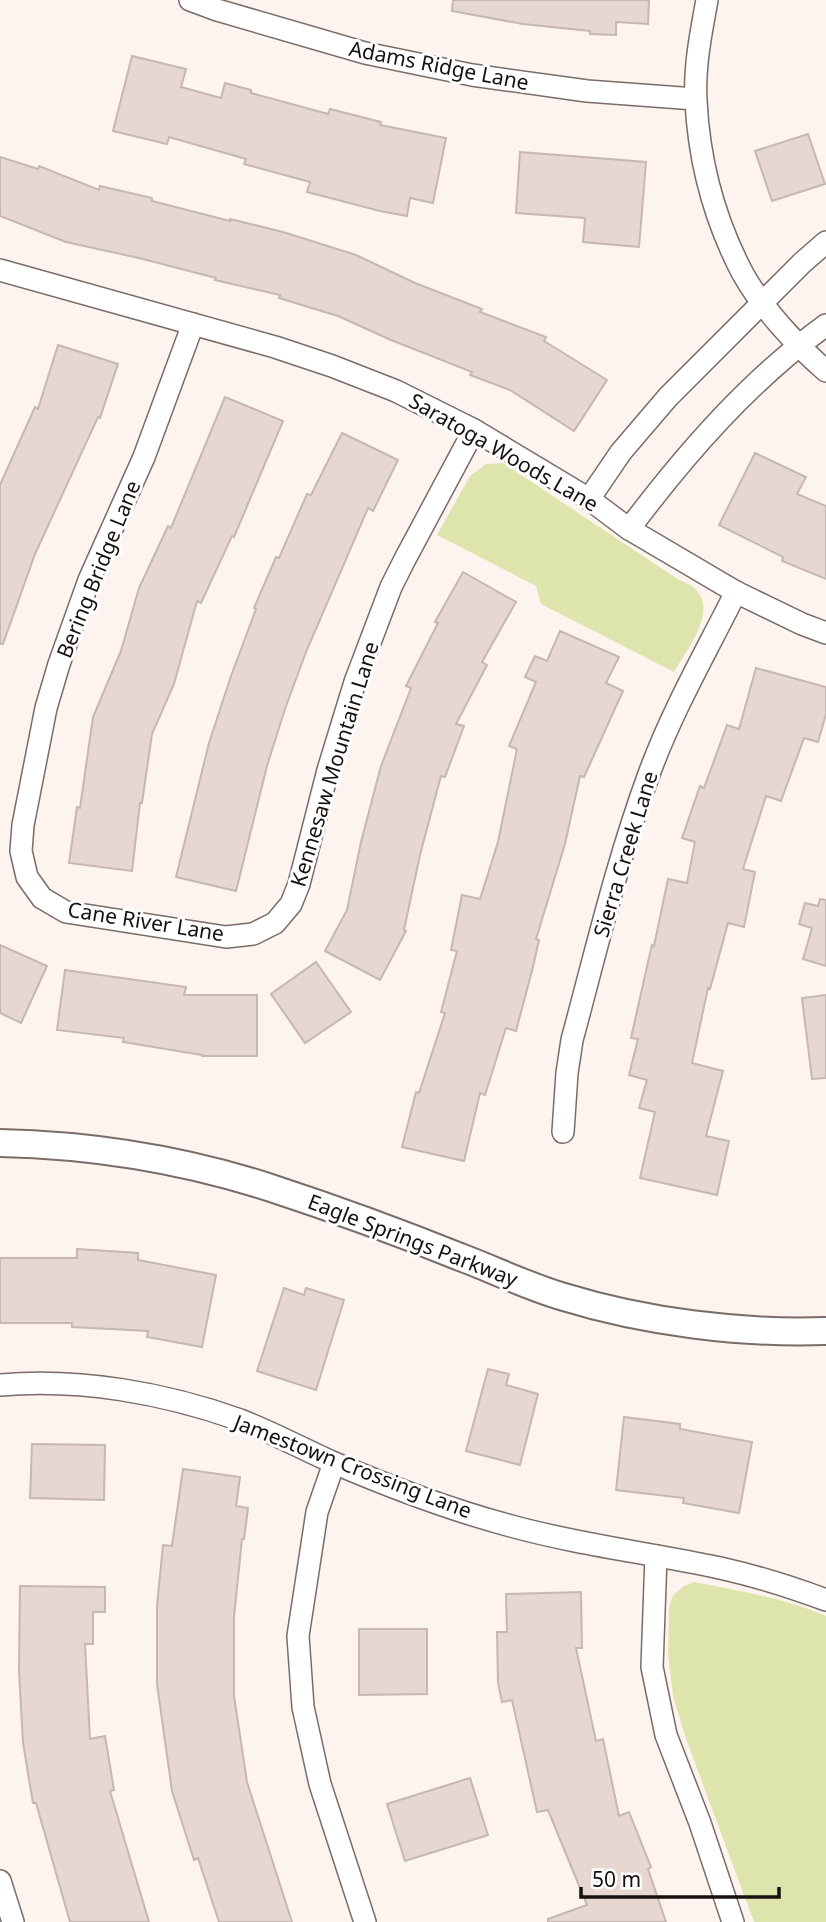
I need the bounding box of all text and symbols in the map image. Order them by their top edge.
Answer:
street label: Adams Ridge Lane [347,34,531,96]
street label: Saratoga Woods Lane [404,386,604,518]
street label: Bering Bridge Lane [50,476,146,662]
street label: Kennesaw Mountain Lane [283,638,385,890]
street label: Sierra Creek Lane [586,767,664,941]
street label: Cane River Lane [66,895,226,947]
street label: Eagle Springs Parkway [304,1187,522,1293]
street label: Jamestown Crossing Lane [228,1407,476,1524]
scale bar [581,1856,779,1900]
text: 50 m [592,1865,641,1893]

